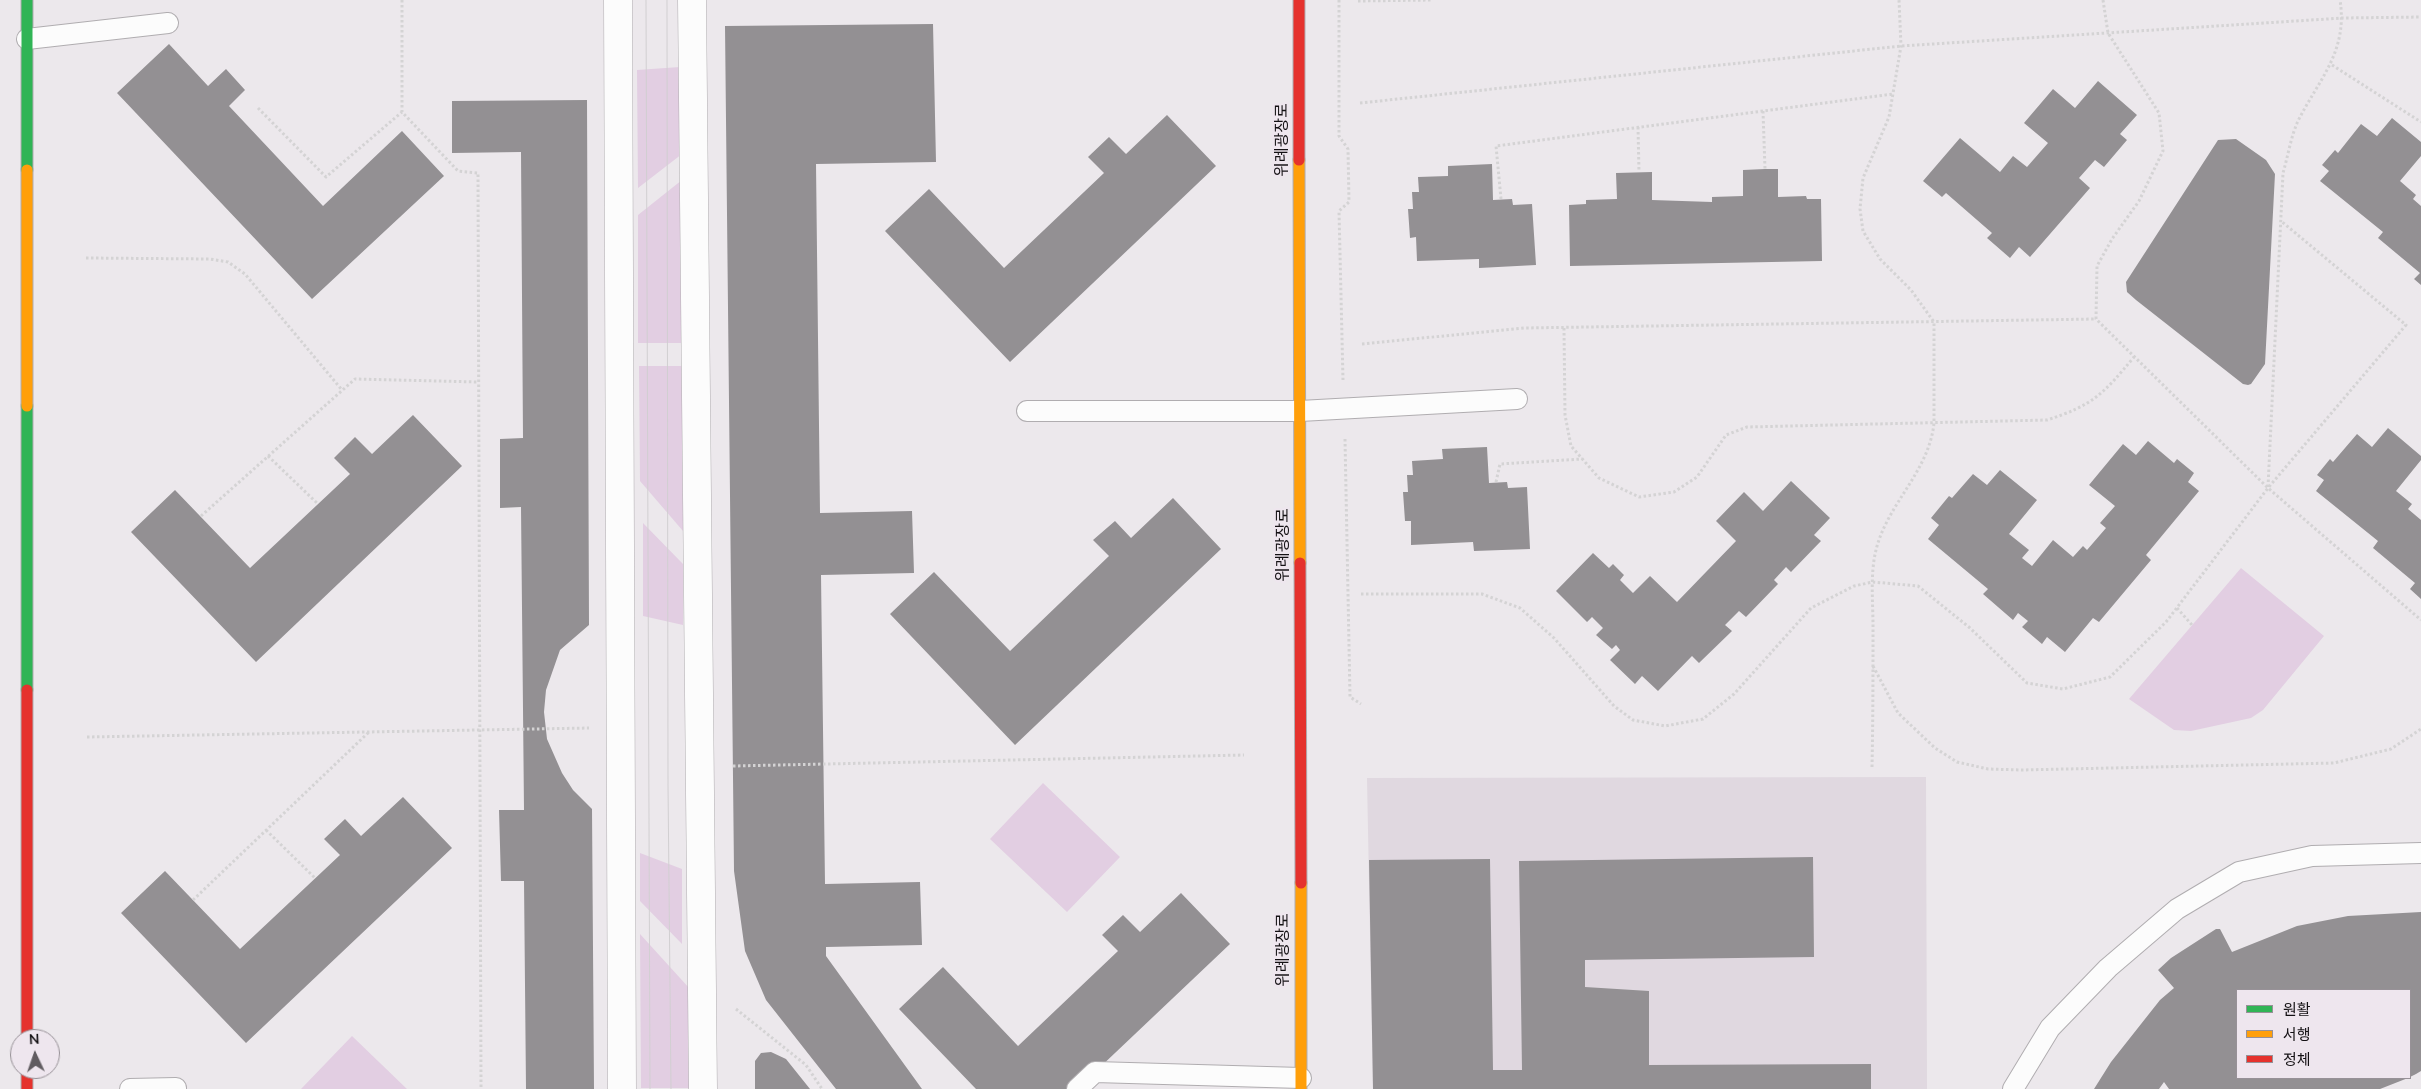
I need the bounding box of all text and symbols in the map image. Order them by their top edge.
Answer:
street label: 위례광장로 [1273,103,1293,177]
street label: 위례광장로 [1274,508,1294,582]
street label: 위례광장로 [1274,913,1294,987]
legend [2236,989,2411,1079]
text: 원활 [2283,1000,2311,1020]
text: 서행 [2283,1025,2311,1045]
north arrow [10,1029,60,1079]
text: N [29,1030,40,1049]
text: 정체 [2283,1050,2311,1070]

